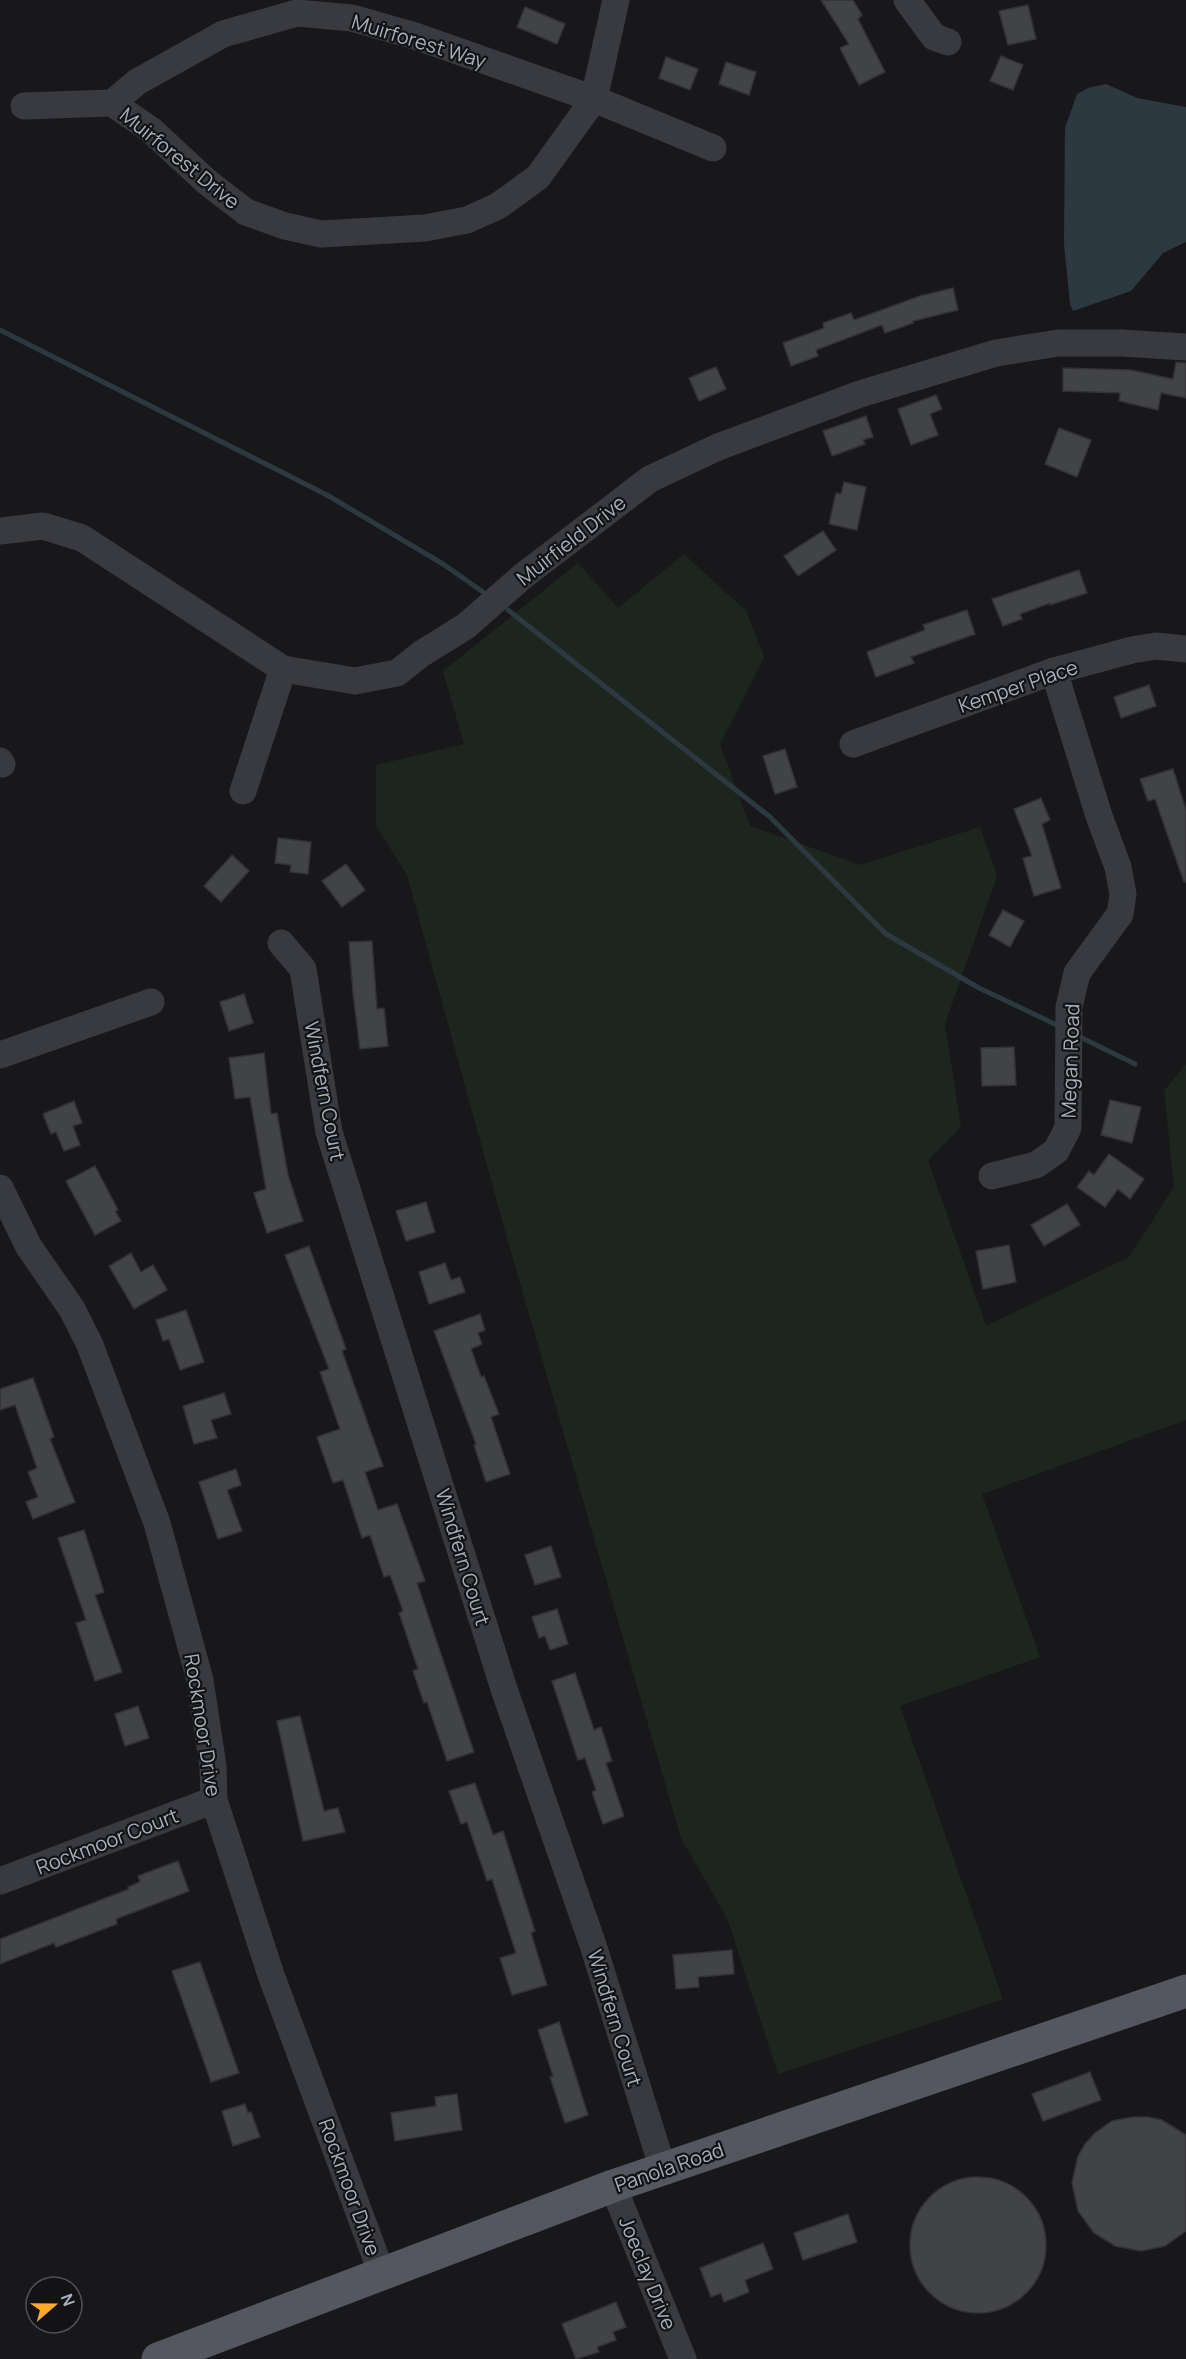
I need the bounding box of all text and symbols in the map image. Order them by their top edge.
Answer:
street label: Muirforest Way [349,8,490,74]
street label: Muirforest Drive [114,101,246,215]
street label: Muirfield Drive [511,489,631,591]
street label: Kemper Place [955,653,1081,719]
street label: Megan Road [1055,1003,1085,1119]
street label: Windfern Court [298,1019,352,1163]
street label: Windfern Court [429,1485,497,1629]
street label: Rockmoor Drive [178,1652,228,1798]
street label: Rockmoor Court [32,1801,182,1881]
street label: Windfern Court [581,1946,649,2090]
street label: Rockmoor Drive [313,2115,387,2259]
street label: Panola Road [611,2136,727,2198]
street label: Joeclay Drive [613,2212,683,2334]
north arrow [24,2275,84,2335]
text: N [56,2291,80,2309]

